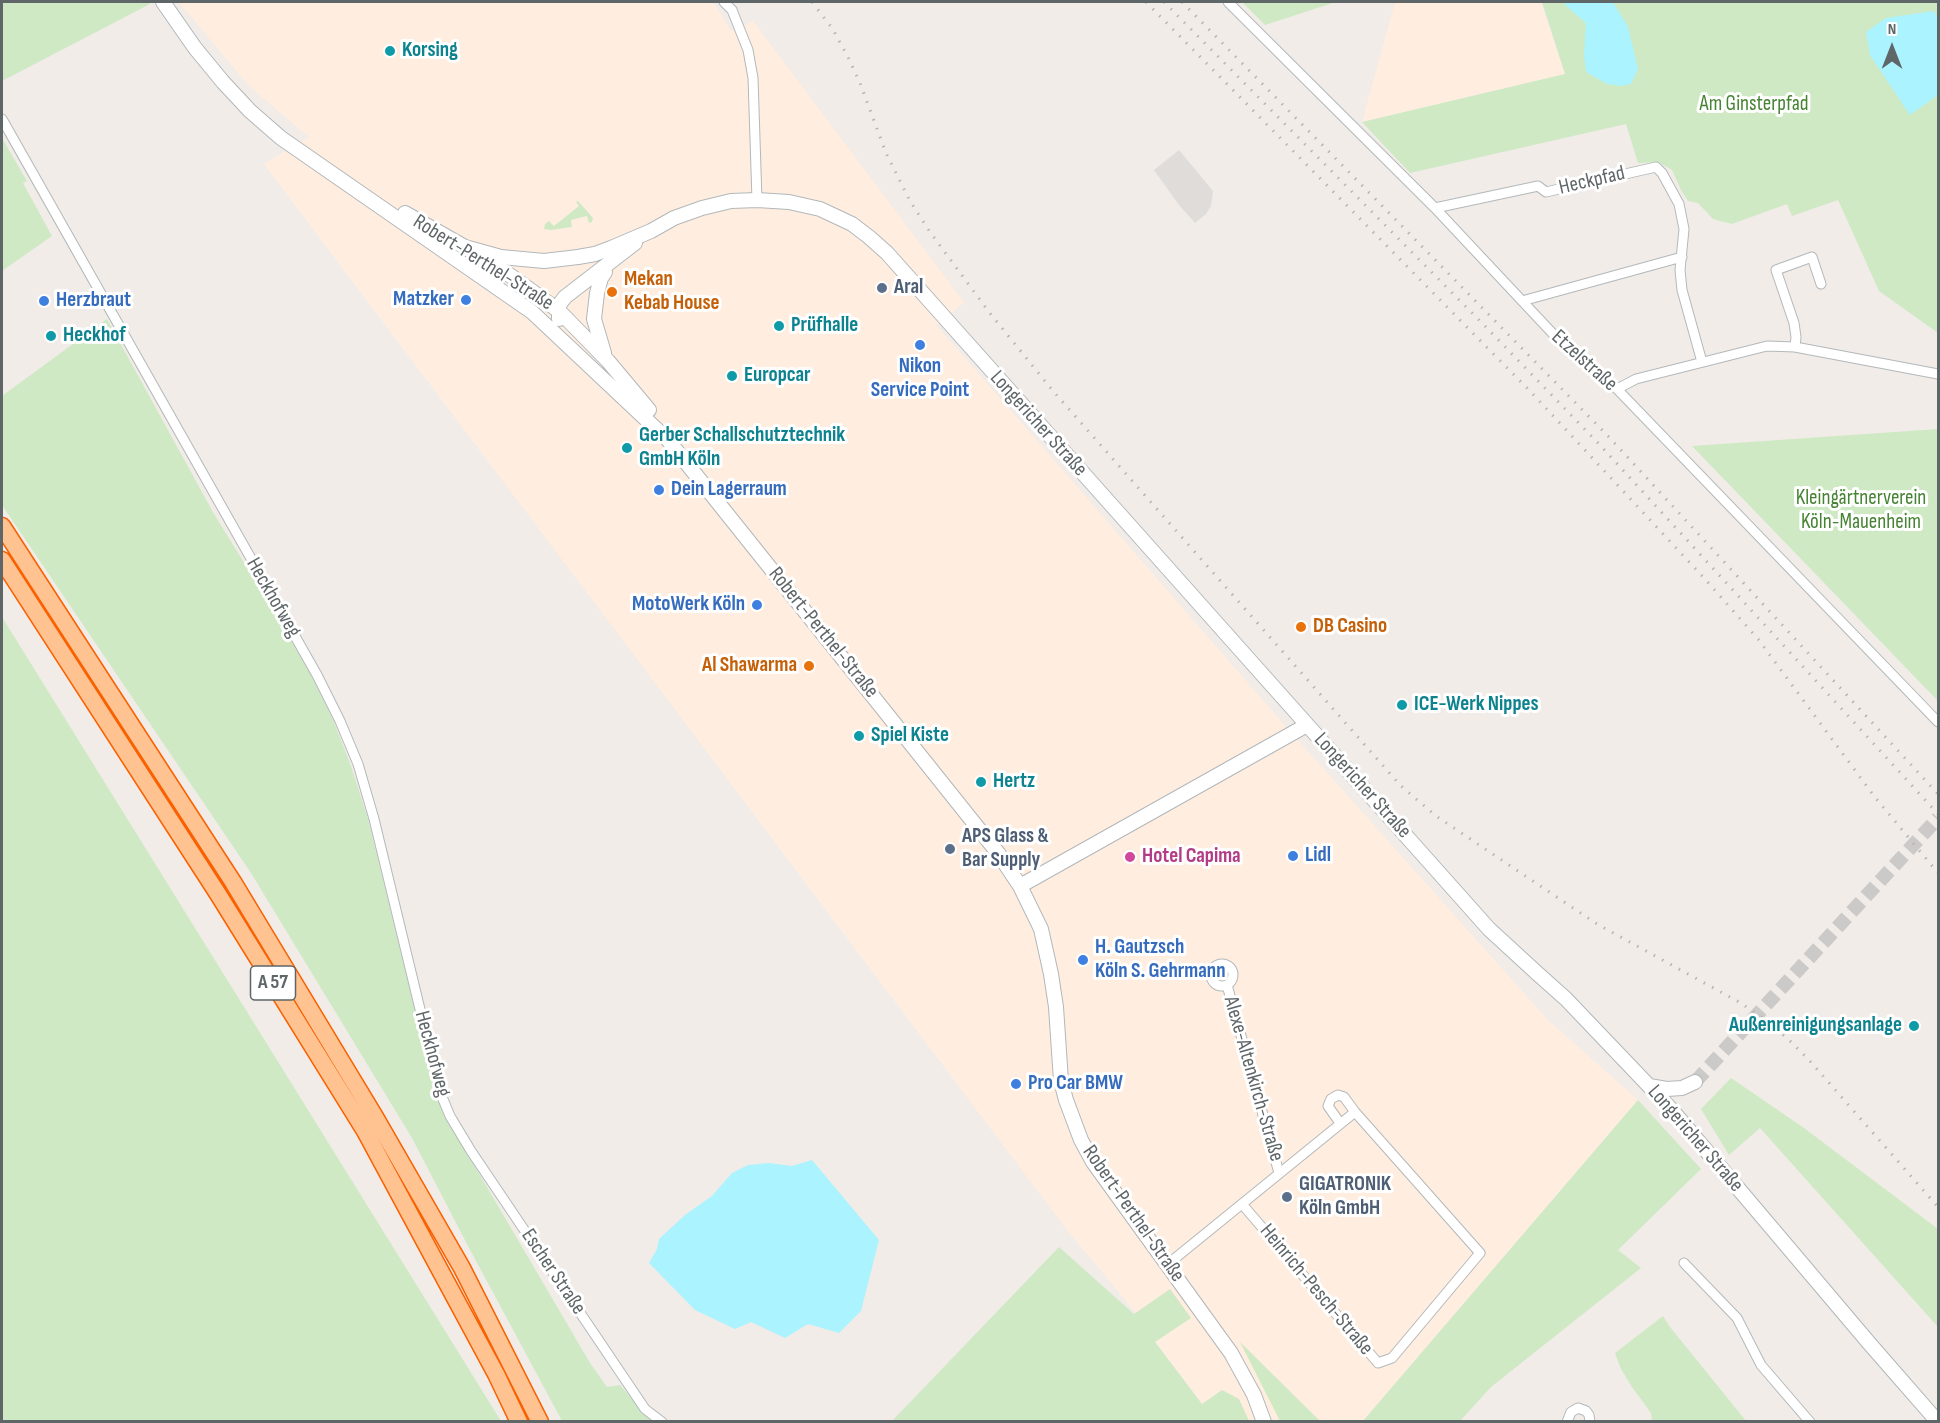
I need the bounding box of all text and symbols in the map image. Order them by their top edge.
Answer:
north arrow [1862,18,1922,78]
text: N [1888,20,1896,39]
place label: Korsing [402,38,458,64]
marker: Korsing [383,44,397,58]
park label: Am Ginsterpfad [1699,92,1809,118]
street label: Heckpfad [1557,161,1627,201]
street label: Robert-Perthel-Straße [408,210,558,316]
place label: Mekan Kebab House [624,267,720,317]
place label: Aral [894,275,923,301]
marker: Aral [875,281,889,295]
marker: Mekan Kebab House [605,285,619,299]
place label: Matzker [393,287,454,313]
place label: Herzbraut [56,288,131,314]
marker: Matzker [459,293,473,307]
marker: Herzbraut [37,294,51,308]
place label: Prüfhalle [791,313,858,339]
marker: Prüfhalle [772,319,786,333]
place label: Heckhof [63,323,126,349]
street label: Etzelstraße [1546,325,1622,397]
marker: Heckhof [44,329,58,343]
marker: Nikon Service Point [913,338,927,352]
place label: Nikon Service Point [871,354,969,404]
place label: Europcar [744,363,811,389]
street label: Longericher Straße [984,366,1092,482]
marker: Europcar [725,369,739,383]
place label: Gerber Schallschutztechnik GmbH Köln [639,423,845,473]
marker: Gerber Schallschutztechnik GmbH Köln [620,441,634,455]
place label: Dein Lagerraum [671,477,787,503]
marker: Dein Lagerraum [652,483,666,497]
park label: Kleingärtnerverein Köln-Mauenheim [1796,486,1926,536]
street label: Heckhofweg [240,554,306,642]
street label: Robert-Perthel-Straße [763,562,883,704]
place label: MotoWerk Köln [632,592,745,618]
marker: MotoWerk Köln [750,598,764,612]
place label: DB Casino [1313,614,1387,640]
marker: DB Casino [1294,620,1308,634]
place label: Al Shawarma [702,653,797,679]
marker: Al Shawarma [802,659,816,673]
place label: ICE-Werk Nippes [1414,692,1539,718]
marker: ICE-Werk Nippes [1395,698,1409,712]
place label: Spiel Kiste [871,723,949,749]
street label: Longericher Straße [1308,728,1416,844]
marker: Spiel Kiste [852,729,866,743]
place label: Hertz [993,769,1035,795]
marker: Hertz [974,775,988,789]
place label: APS Glass & Bar Supply [962,824,1049,874]
marker: APS Glass & Bar Supply [943,842,957,856]
place label: Lidl [1305,843,1331,869]
place label: Hotel Capima [1142,844,1241,870]
marker: Lidl [1286,849,1300,863]
marker: Hotel Capima [1123,850,1137,864]
place label: H. Gautzsch Köln S. Gehrmann [1095,935,1226,985]
marker: H. Gautzsch Köln S. Gehrmann [1076,953,1090,967]
road number: A 57 [250,966,296,1000]
street label: Alexe-Altenkirch-Straße [1217,994,1289,1164]
street label: Heckhofweg [408,1008,456,1100]
place label: Außenreinigungsanlage [1729,1013,1902,1039]
marker: Außenreinigungsanlage [1907,1019,1921,1033]
place label: Pro Car BMW [1028,1071,1123,1097]
marker: Pro Car BMW [1009,1077,1023,1091]
street label: Longericher Straße [1642,1080,1748,1198]
street label: Robert-Perthel-Straße [1076,1141,1190,1287]
place label: GIGATRONIK Köln GmbH [1299,1172,1391,1222]
marker: GIGATRONIK Köln GmbH [1280,1190,1294,1204]
street label: Heinrich-Pesch-Straße [1254,1219,1378,1361]
street label: Escher Straße [515,1224,591,1320]

